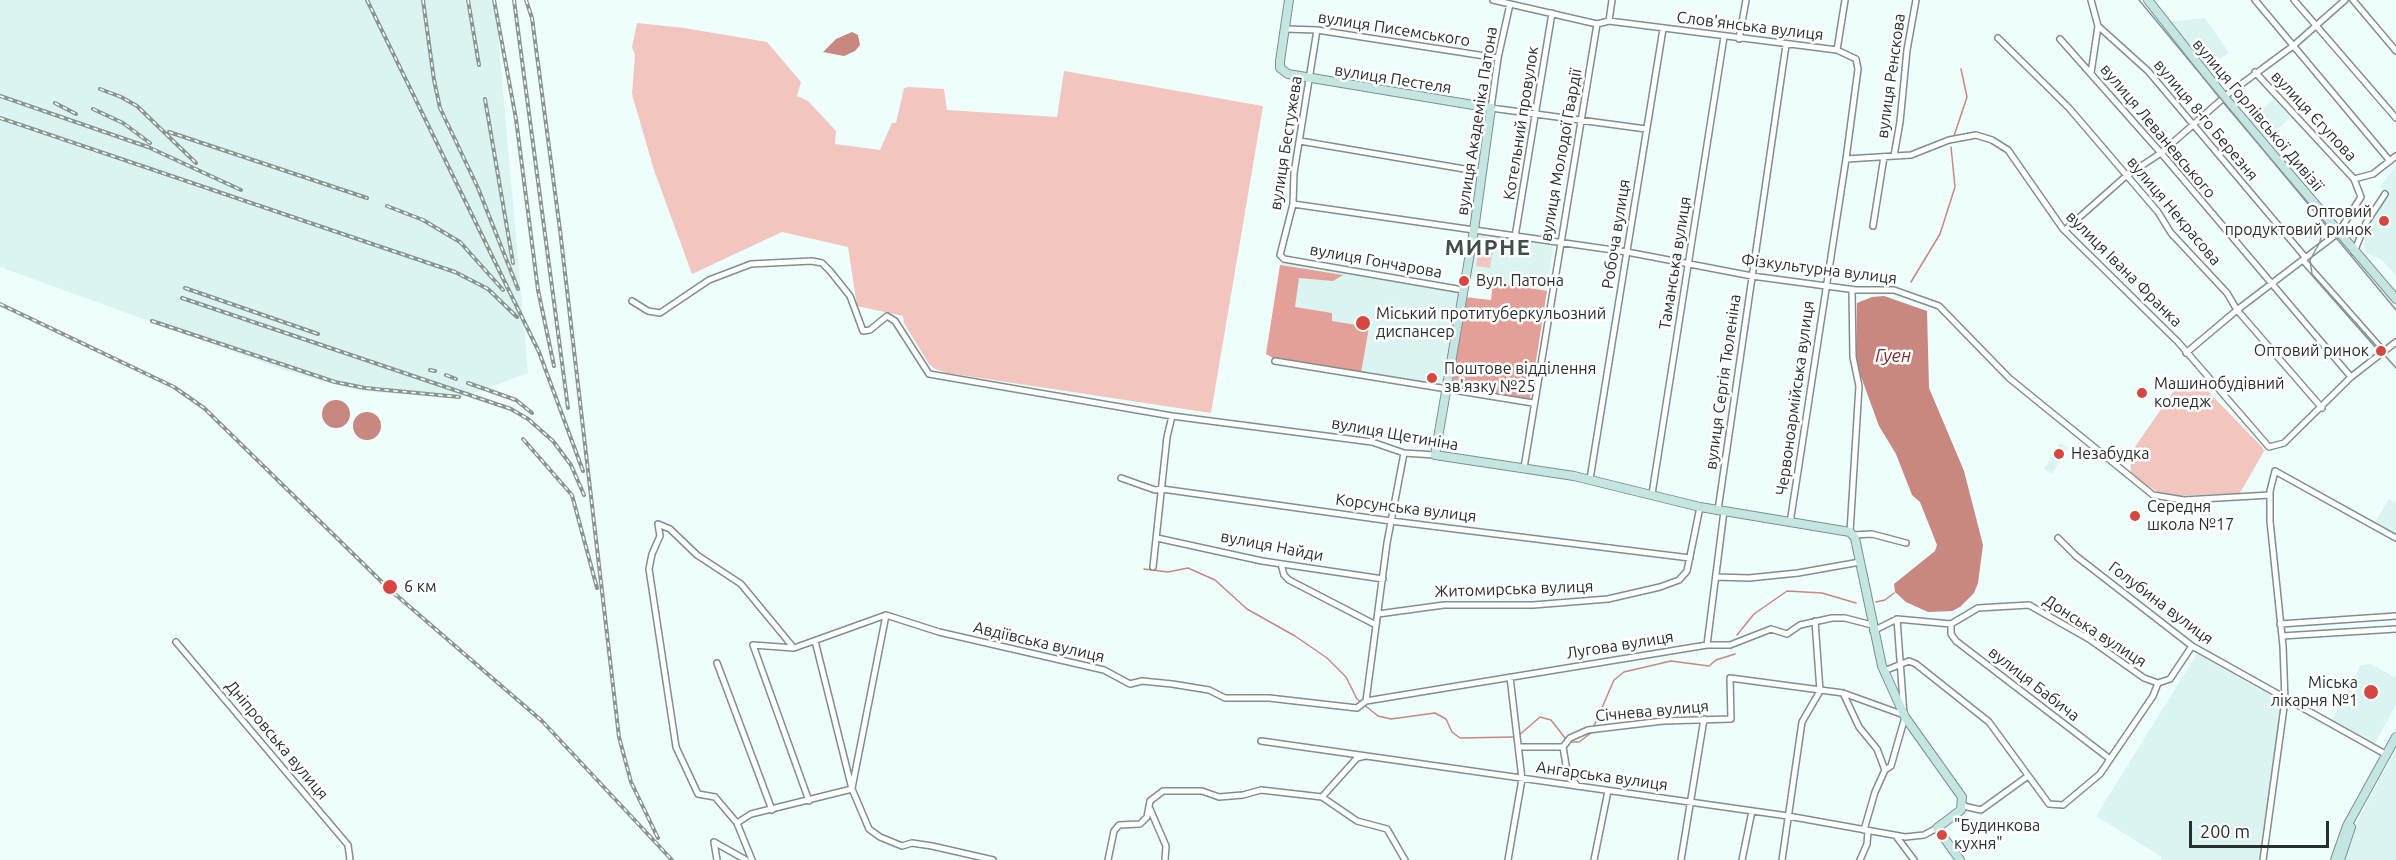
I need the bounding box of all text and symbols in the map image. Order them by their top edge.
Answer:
street label: вулиця Писемського [1316,7,1472,51]
street label: Слов'янська вулиця [1675,7,1825,45]
street label: вулиця Ренскова [1873,12,1909,140]
street label: вулиця Академіка Патона [1453,25,1501,217]
street label: вулиця Горлівської Дивізії [2189,35,2327,195]
street label: Котельний провулок [1499,45,1543,201]
street label: вулиця 8-го Березня [2150,55,2262,185]
street label: вулиця Пестеля [1333,60,1453,98]
street label: вулиця Леваневського [2096,60,2220,202]
street label: вулиця Молодої Гвардії [1536,67,1586,243]
street label: вулиця Єгупова [2267,67,2361,165]
street label: вулиця Бестужева [1266,74,1306,212]
street label: вулиця Некрасова [2123,153,2225,269]
street label: Робоча вулиця [1598,178,1634,290]
street label: Таманська вулиця [1655,195,1695,331]
place label: Оптовий продуктовий ринок [2225,202,2372,240]
street label: вулиця Івана Франка [2062,207,2186,331]
marker: Оптовий продуктовий ринок [2377,214,2391,228]
district label: МИРНЕ [1445,235,1531,261]
street label: вулиця Гончарова [1308,240,1444,282]
street label: Фізкультурна вулиця [1740,250,1898,288]
place label: Вул. Патона [1476,271,1564,291]
marker: Вул. Патона [1457,274,1471,288]
street label: вулиця Сергія Тюленіна [1701,293,1745,471]
street label: Червоноармійська вулиця [1772,299,1818,497]
place label: Міський протитуберкульозний диспансер [1376,304,1606,342]
marker: Міський протитуберкульозний диспансер [1354,314,1372,332]
place label: Оптовий ринок [2254,341,2369,361]
marker: Оптовий ринок [2374,344,2388,358]
water label: Гуен [1875,345,1911,367]
place label: Поштове відділення зв'язку №25 [1444,359,1596,397]
marker: Поштове відділення зв'язку №25 [1425,371,1439,385]
place label: Машинобудівний коледж [2154,374,2284,412]
marker: Машинобудівний коледж [2135,386,2149,400]
street label: вулиця Щетиніна [1330,413,1460,455]
place label: Незабудка [2071,444,2150,464]
marker: Незабудка [2052,447,2066,461]
street label: Корсунська вулиця [1334,490,1478,526]
place label: Середня школа №17 [2147,497,2234,535]
marker: Середня школа №17 [2128,509,2142,523]
street label: вулиця Найди [1219,527,1325,565]
street label: Голубина вулиця [2105,557,2217,649]
place label: 6 км [404,577,437,597]
street label: Житомирська вулиця [1434,577,1594,601]
marker: 6 км [381,578,399,596]
street label: Донська вулиця [2040,591,2150,671]
street label: Авдіївська вулиця [972,618,1106,666]
street label: Лугова вулиця [1565,627,1675,663]
street label: вулиця Бабича [1985,643,2083,725]
place label: Міська лікарня №1 [2271,673,2358,711]
street label: Дніпровська вулиця [221,676,333,804]
marker: Міська лікарня №1 [2362,683,2380,701]
street label: Січнева вулиця [1594,696,1710,726]
street label: Ангарська вулиця [1535,757,1669,795]
scale bar [2192,809,2332,847]
place label: "Будинкова кухня" [1954,816,2040,854]
text: 200 m [2200,821,2250,841]
marker: "Будинкова кухня" [1935,828,1949,842]

